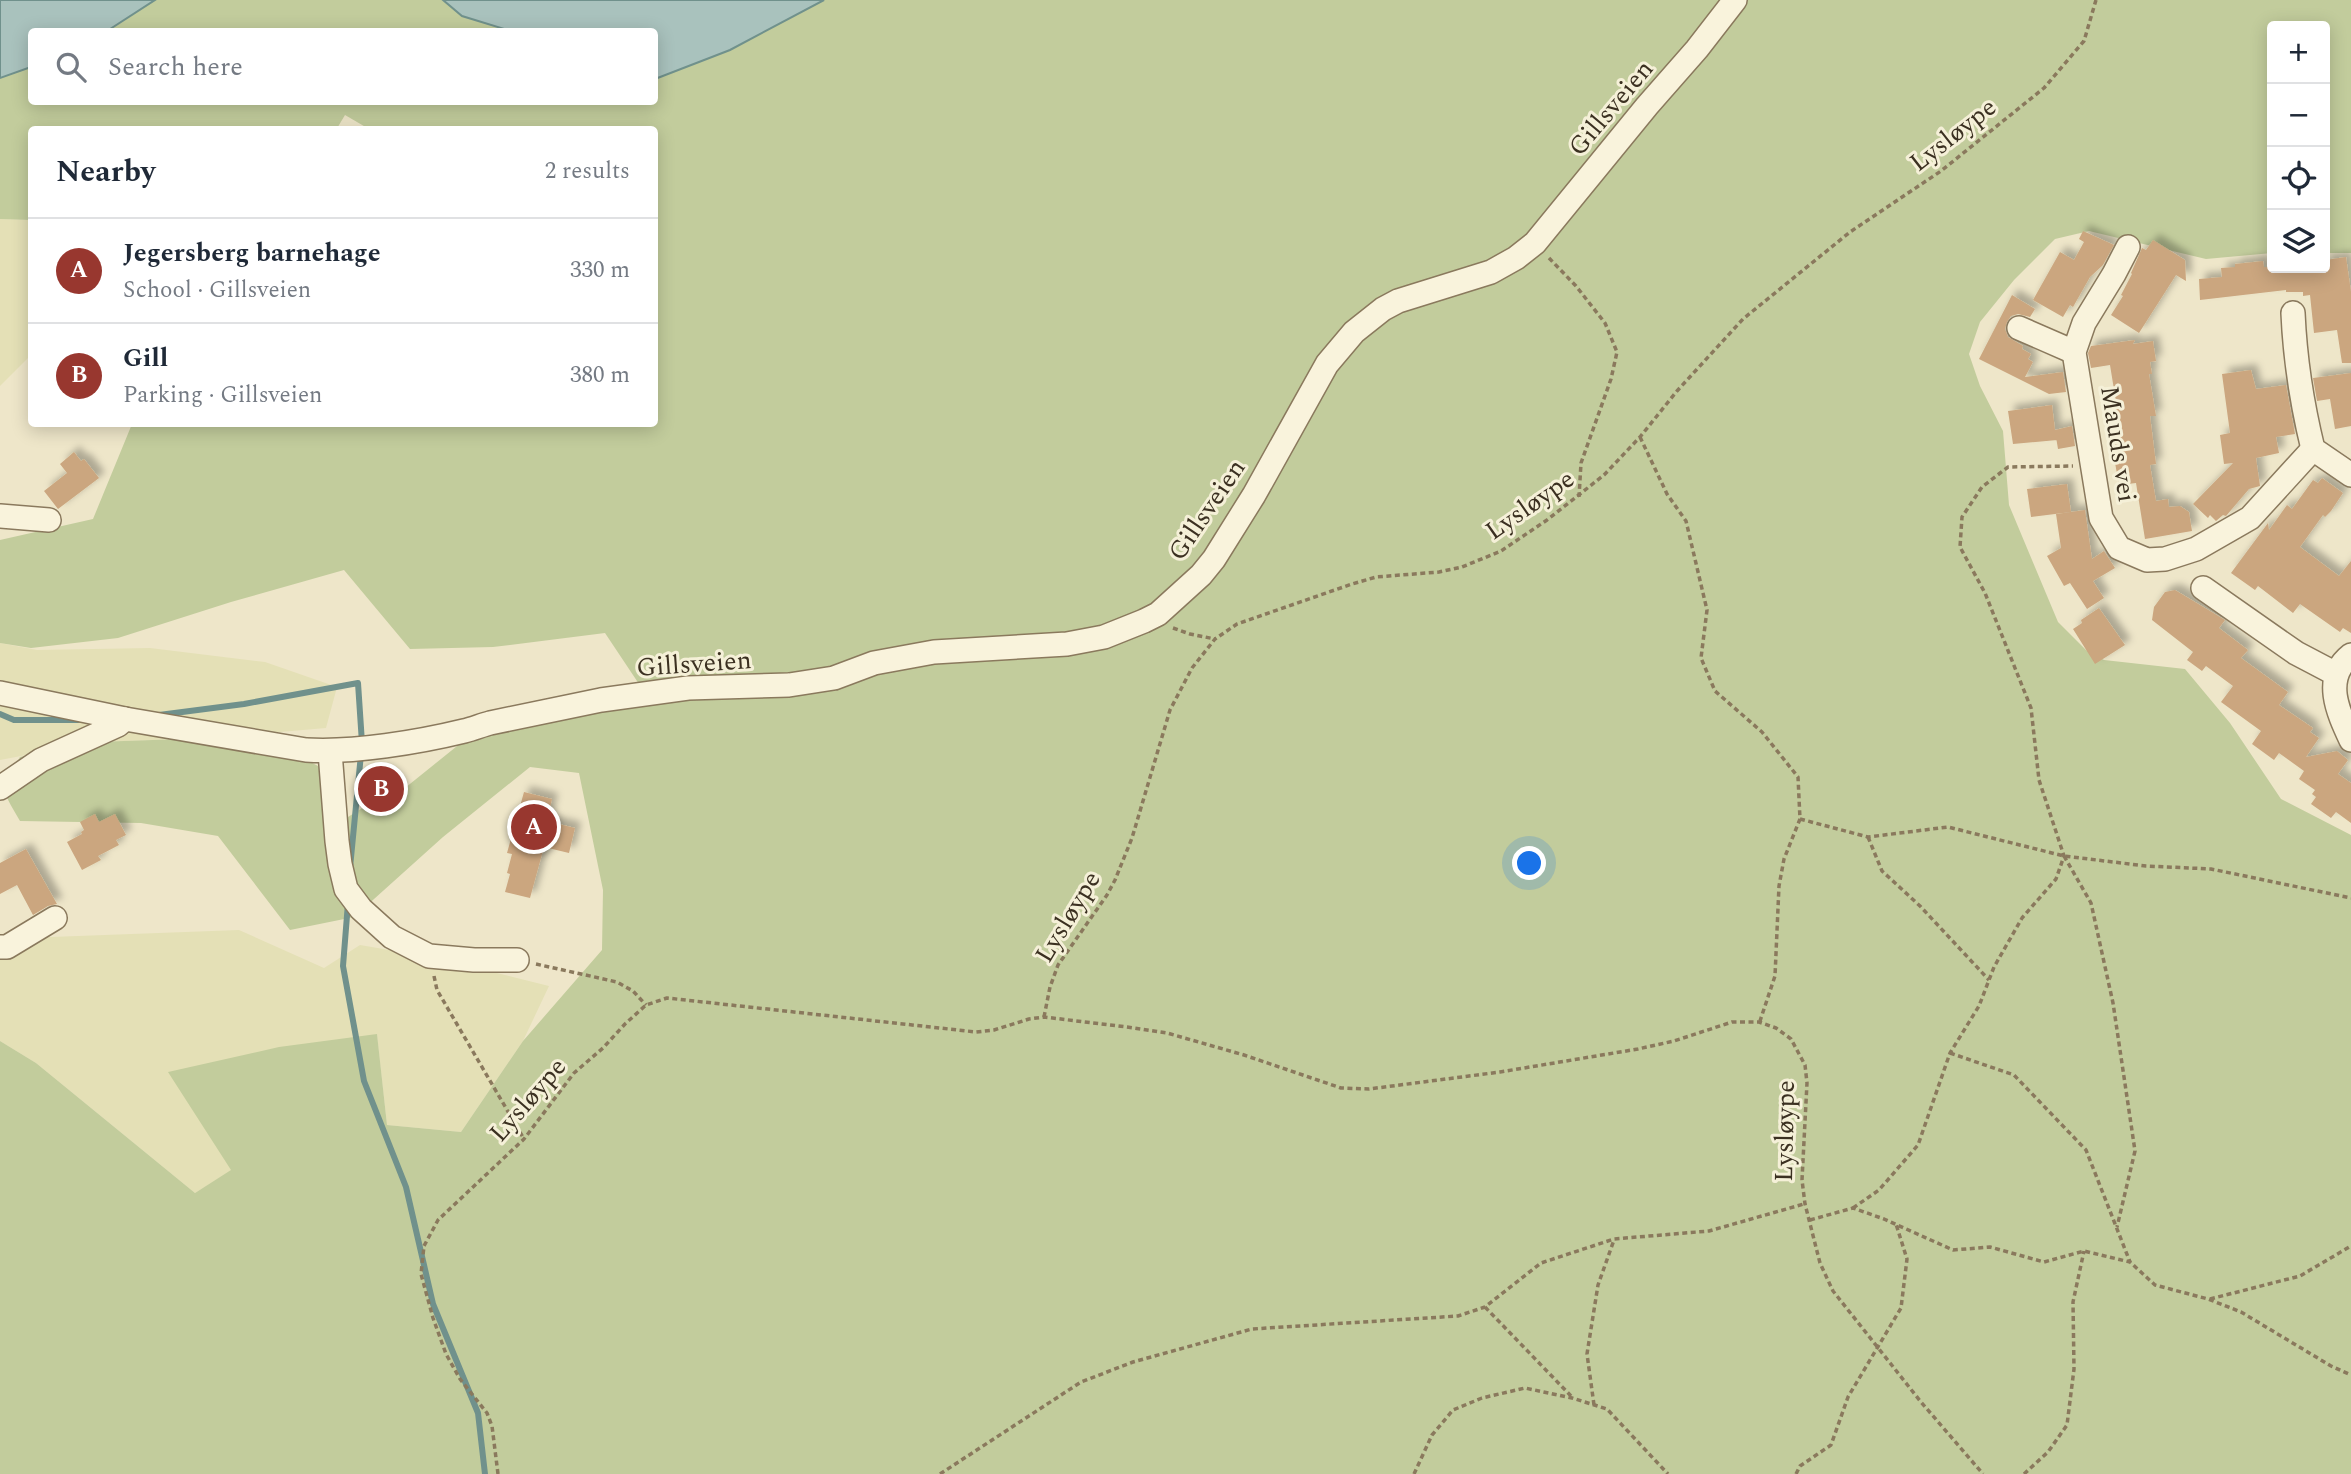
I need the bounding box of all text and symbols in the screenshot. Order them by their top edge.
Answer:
map controls [2267,21,2330,273]
button: + [2267,21,2330,84]
search box [28,28,658,105]
text: Search here [108,47,243,87]
icon: search [52,48,90,86]
street label: Gillsveien [1559,51,1663,165]
button: − [2267,84,2330,147]
street label: Lysløype [1901,88,2005,182]
button: locate [2267,147,2330,210]
text: Nearby [56,149,155,195]
text: 2 results [545,154,630,189]
button: layers [2267,210,2330,273]
text: Jegersberg barnehage [123,233,381,273]
text: A [70,253,88,288]
text: 330 m [570,253,630,288]
text: School · Gillsveien [123,273,311,308]
text: Gill [123,338,168,378]
text: B [71,358,87,393]
text: 380 m [570,358,630,393]
text: Parking · Gillsveien [123,378,322,413]
street label: Mauds vei [2089,383,2147,505]
street label: Gillsveien [1158,451,1256,569]
street label: Lysløype [1477,460,1583,550]
street label: Gillsveien [635,640,753,688]
pin: B [358,763,404,815]
pin: A [511,801,557,853]
your location [1512,846,1546,880]
street label: Lysløype [1025,863,1111,971]
street label: Lysløype [480,1049,576,1151]
street label: Lysløype [1764,1080,1806,1182]

